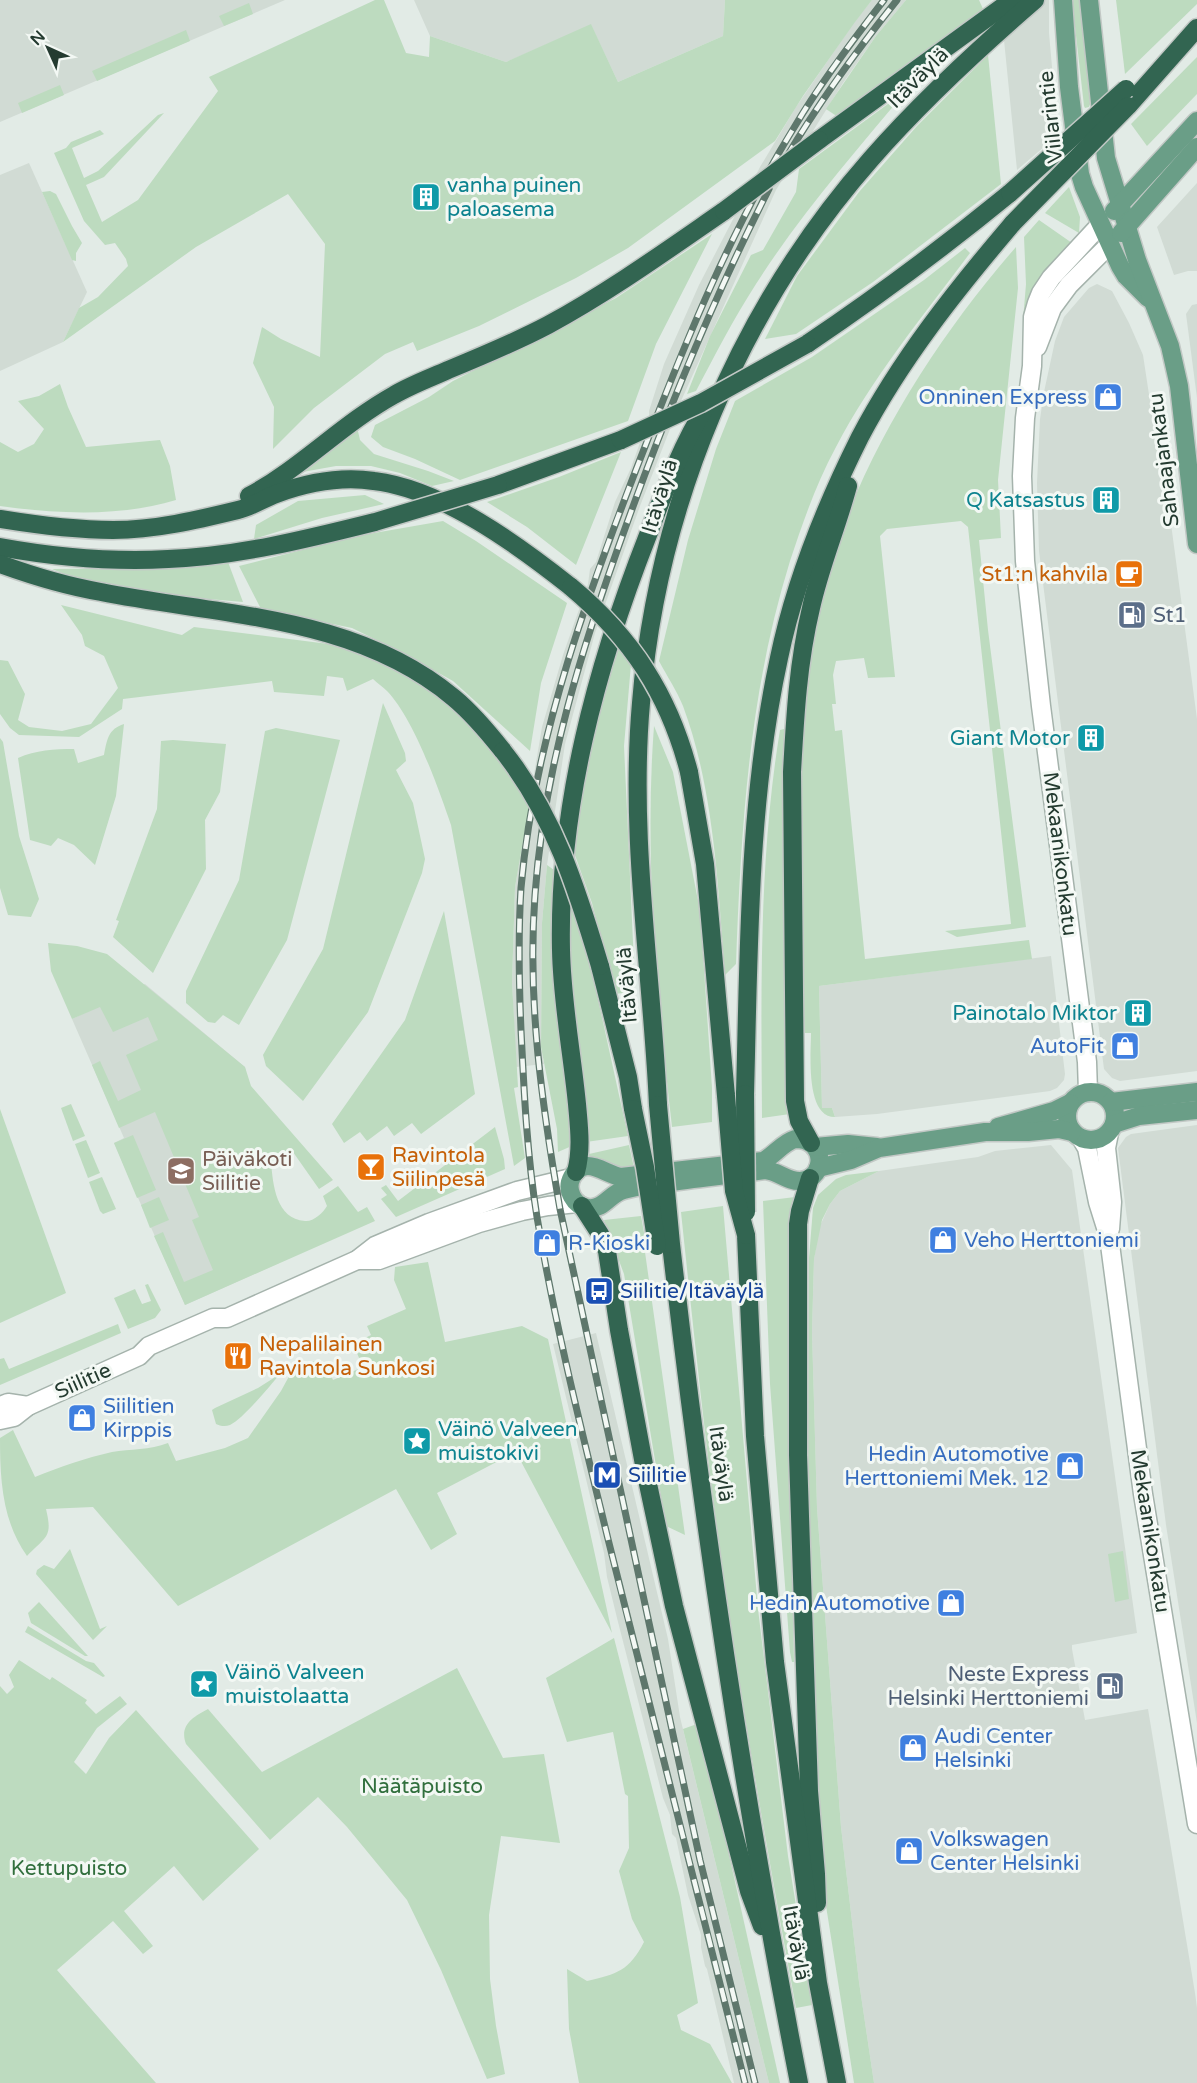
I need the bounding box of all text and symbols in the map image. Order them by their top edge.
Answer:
north arrow [18,18,78,78]
text: N [26,26,50,50]
street label: Itäväylä [882,42,954,114]
street label: Viilarintie [1034,69,1068,164]
place label: vanha puinen paloasema [447,173,581,222]
building icon: vanha puinen paloasema [410,181,442,213]
shop icon: Onninen Express [1092,381,1124,413]
place label: Onninen Express [919,385,1087,410]
street label: Sahaajankatu [1143,392,1185,528]
street label: Itäväylä [637,456,683,536]
building icon: Q Katsastus [1090,484,1122,516]
place label: Q Katsastus [966,488,1085,513]
cafe icon: St1:n kahvila [1113,558,1145,590]
place label: St1:n kahvila [982,562,1108,587]
fuel station icon: St1 [1116,599,1148,631]
place label: St1 [1153,603,1187,628]
building icon: Giant Motor [1075,722,1107,754]
place label: Giant Motor [950,726,1070,751]
street label: Mekaanikonkatu [1038,771,1082,937]
street label: Itäväylä [611,946,643,1024]
building icon: Painotalo Miktor [1122,997,1154,1029]
place label: Painotalo Miktor [952,1001,1117,1026]
shop icon: AutoFit [1109,1030,1141,1062]
place label: AutoFit [1030,1034,1104,1059]
place label: Ravintola Siilinpesä [392,1143,485,1192]
place label: Päiväkoti Siilitie [202,1147,293,1196]
bar icon: Ravintola Siilinpesä [355,1151,387,1183]
school or university icon: Päiväkoti Siilitie [165,1155,197,1187]
shop icon: Veho Herttoniemi [927,1224,959,1256]
shop icon: R-Kioski [531,1227,563,1259]
place label: Veho Herttoniemi [964,1228,1139,1253]
place label: R-Kioski [568,1231,650,1256]
bus stop icon: Siilitie/Itäväylä [583,1275,615,1307]
place label: Siilitie/Itäväylä [620,1279,764,1304]
place label: Nepalilainen Ravintola Sunkosi [259,1332,435,1381]
restaurant icon: Nepalilainen Ravintola Sunkosi [222,1340,254,1372]
street label: Siilitie [51,1358,115,1404]
place label: Siilitien Kirppis [103,1394,175,1443]
shop icon: Siilitien Kirppis [66,1402,98,1434]
place label: Väinö Valveen muistokivi [438,1417,577,1466]
street label: Itäväylä [703,1424,739,1504]
place icon: Väinö Valveen muistokivi [401,1425,433,1457]
place label: Hedin Automotive Herttoniemi Mek. 12 [844,1442,1049,1491]
street label: Mekaanikonkatu [1125,1447,1175,1615]
shop icon: Hedin Automotive Herttoniemi Mek. 12 [1054,1450,1086,1482]
metro station icon: Siilitie [591,1459,623,1491]
place label: Siilitie [628,1463,687,1488]
shop icon: Hedin Automotive [935,1587,967,1619]
place label: Hedin Automotive [749,1591,930,1616]
place label: Väinö Valveen muistolaatta [225,1660,364,1709]
place label: Neste Express Helsinki Herttoniemi [888,1662,1089,1711]
place icon: Väinö Valveen muistolaatta [188,1668,220,1700]
fuel station icon: Neste Express Helsinki Herttoniemi [1094,1670,1126,1702]
place label: Audi Center Helsinki [934,1724,1053,1773]
shop icon: Audi Center Helsinki [897,1732,929,1764]
park label: Näätäpuisto [361,1774,483,1799]
place label: Volkswagen Center Helsinki [930,1827,1079,1876]
shop icon: Volkswagen Center Helsinki [893,1835,925,1867]
park label: Kettupuisto [11,1856,127,1881]
street label: Itäväylä [777,1903,815,1983]

